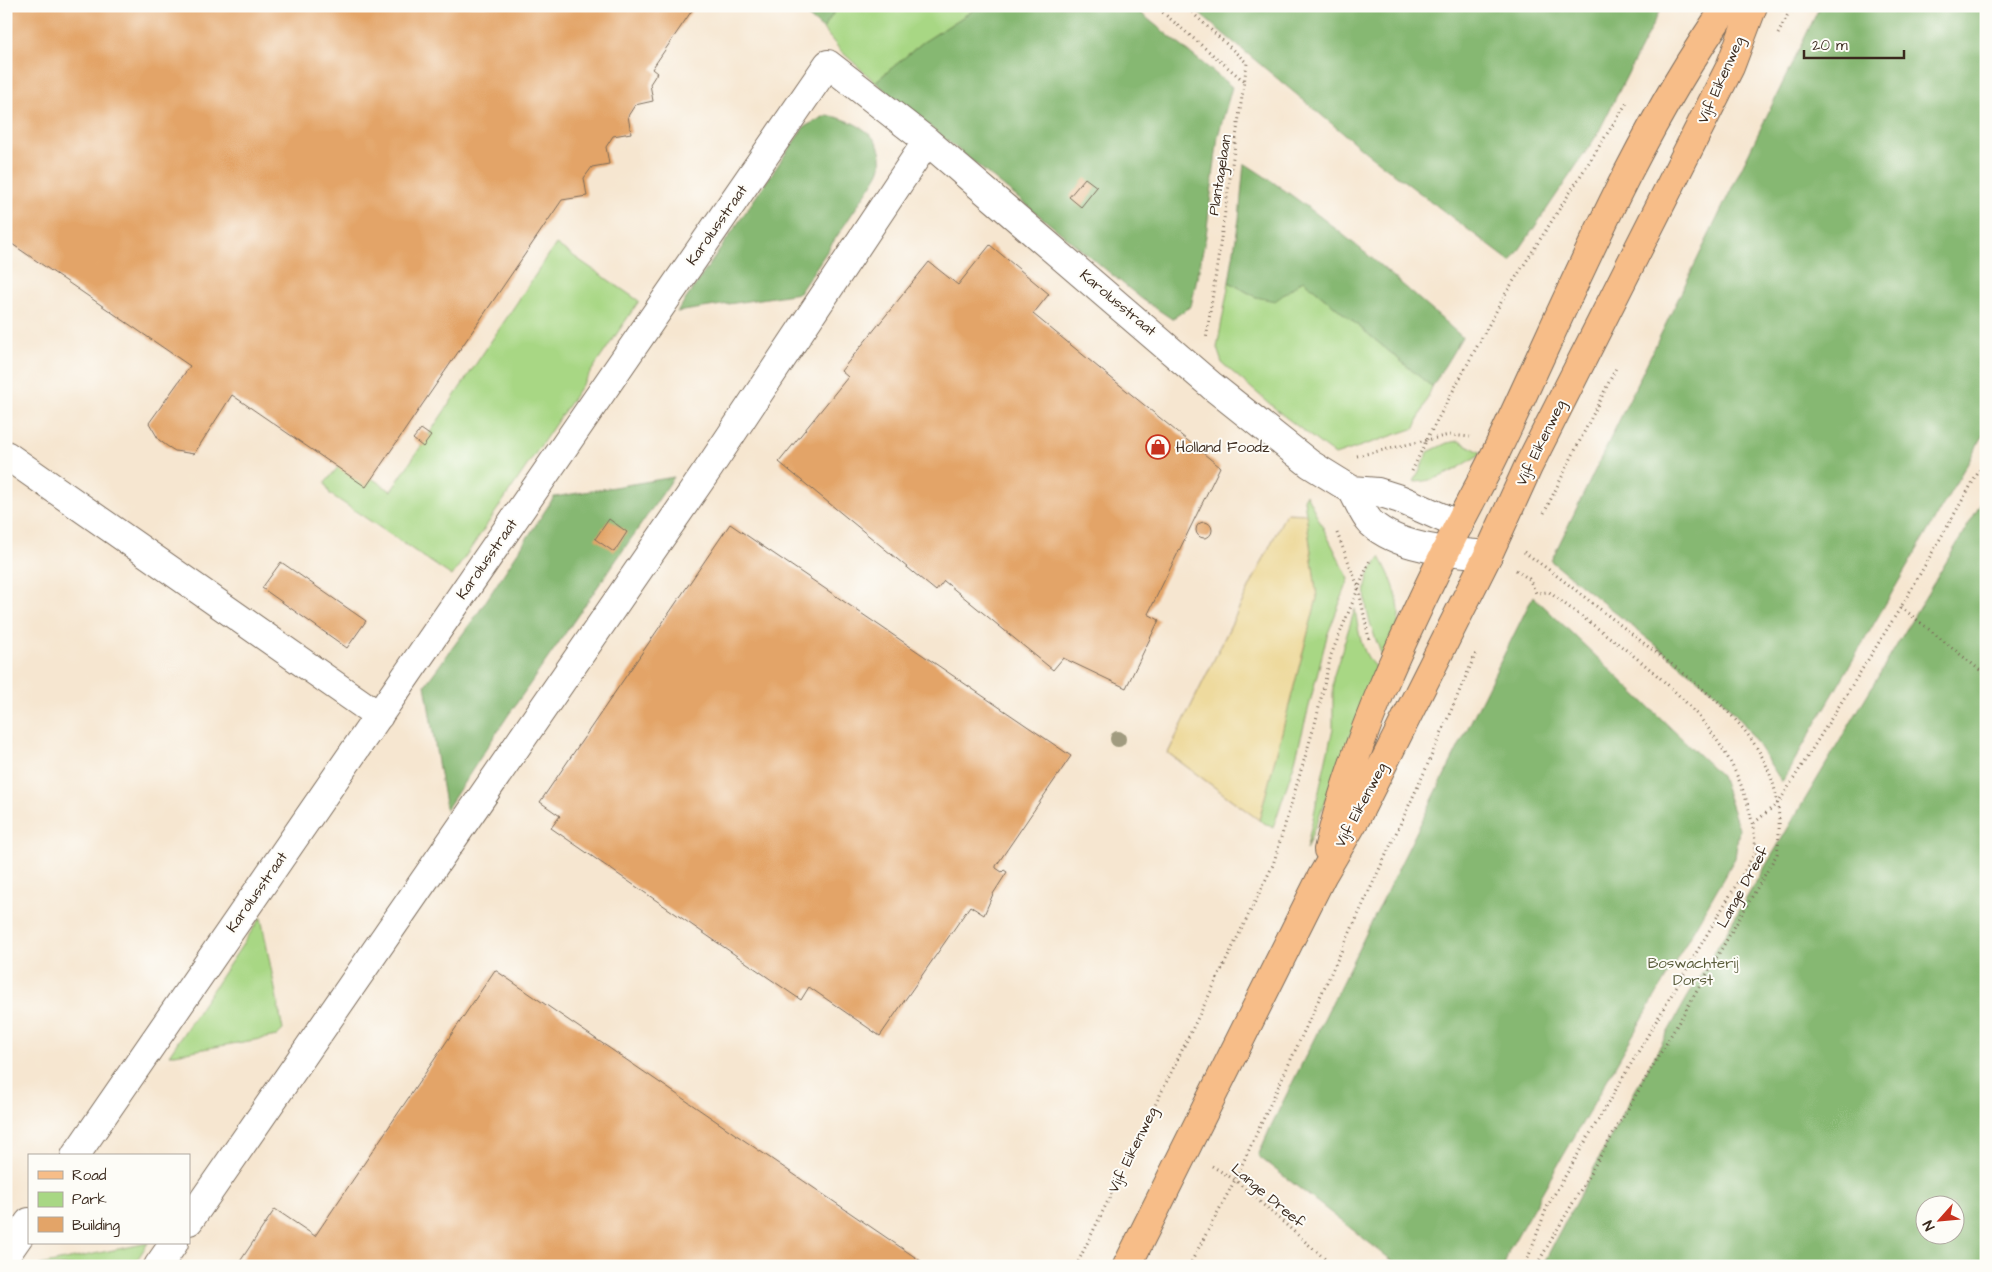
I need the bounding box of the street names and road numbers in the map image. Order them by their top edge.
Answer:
street label: Vijf Eikenweg [1692,33,1751,127]
street label: Plantagelaan [1203,133,1238,217]
street label: Karolusstraat [681,180,753,270]
street label: Karolusstraat [1075,265,1161,341]
street label: Vijf Eikenweg [1511,396,1572,490]
street label: Karolusstraat [451,514,523,604]
street label: Vijf Eikenweg [1330,759,1393,852]
street label: Lange Dreef [1712,842,1775,932]
street label: Karolusstraat [221,847,293,937]
street label: Vijf Eikenweg [1103,1103,1164,1197]
street label: Lange Dreef [1226,1159,1309,1234]

